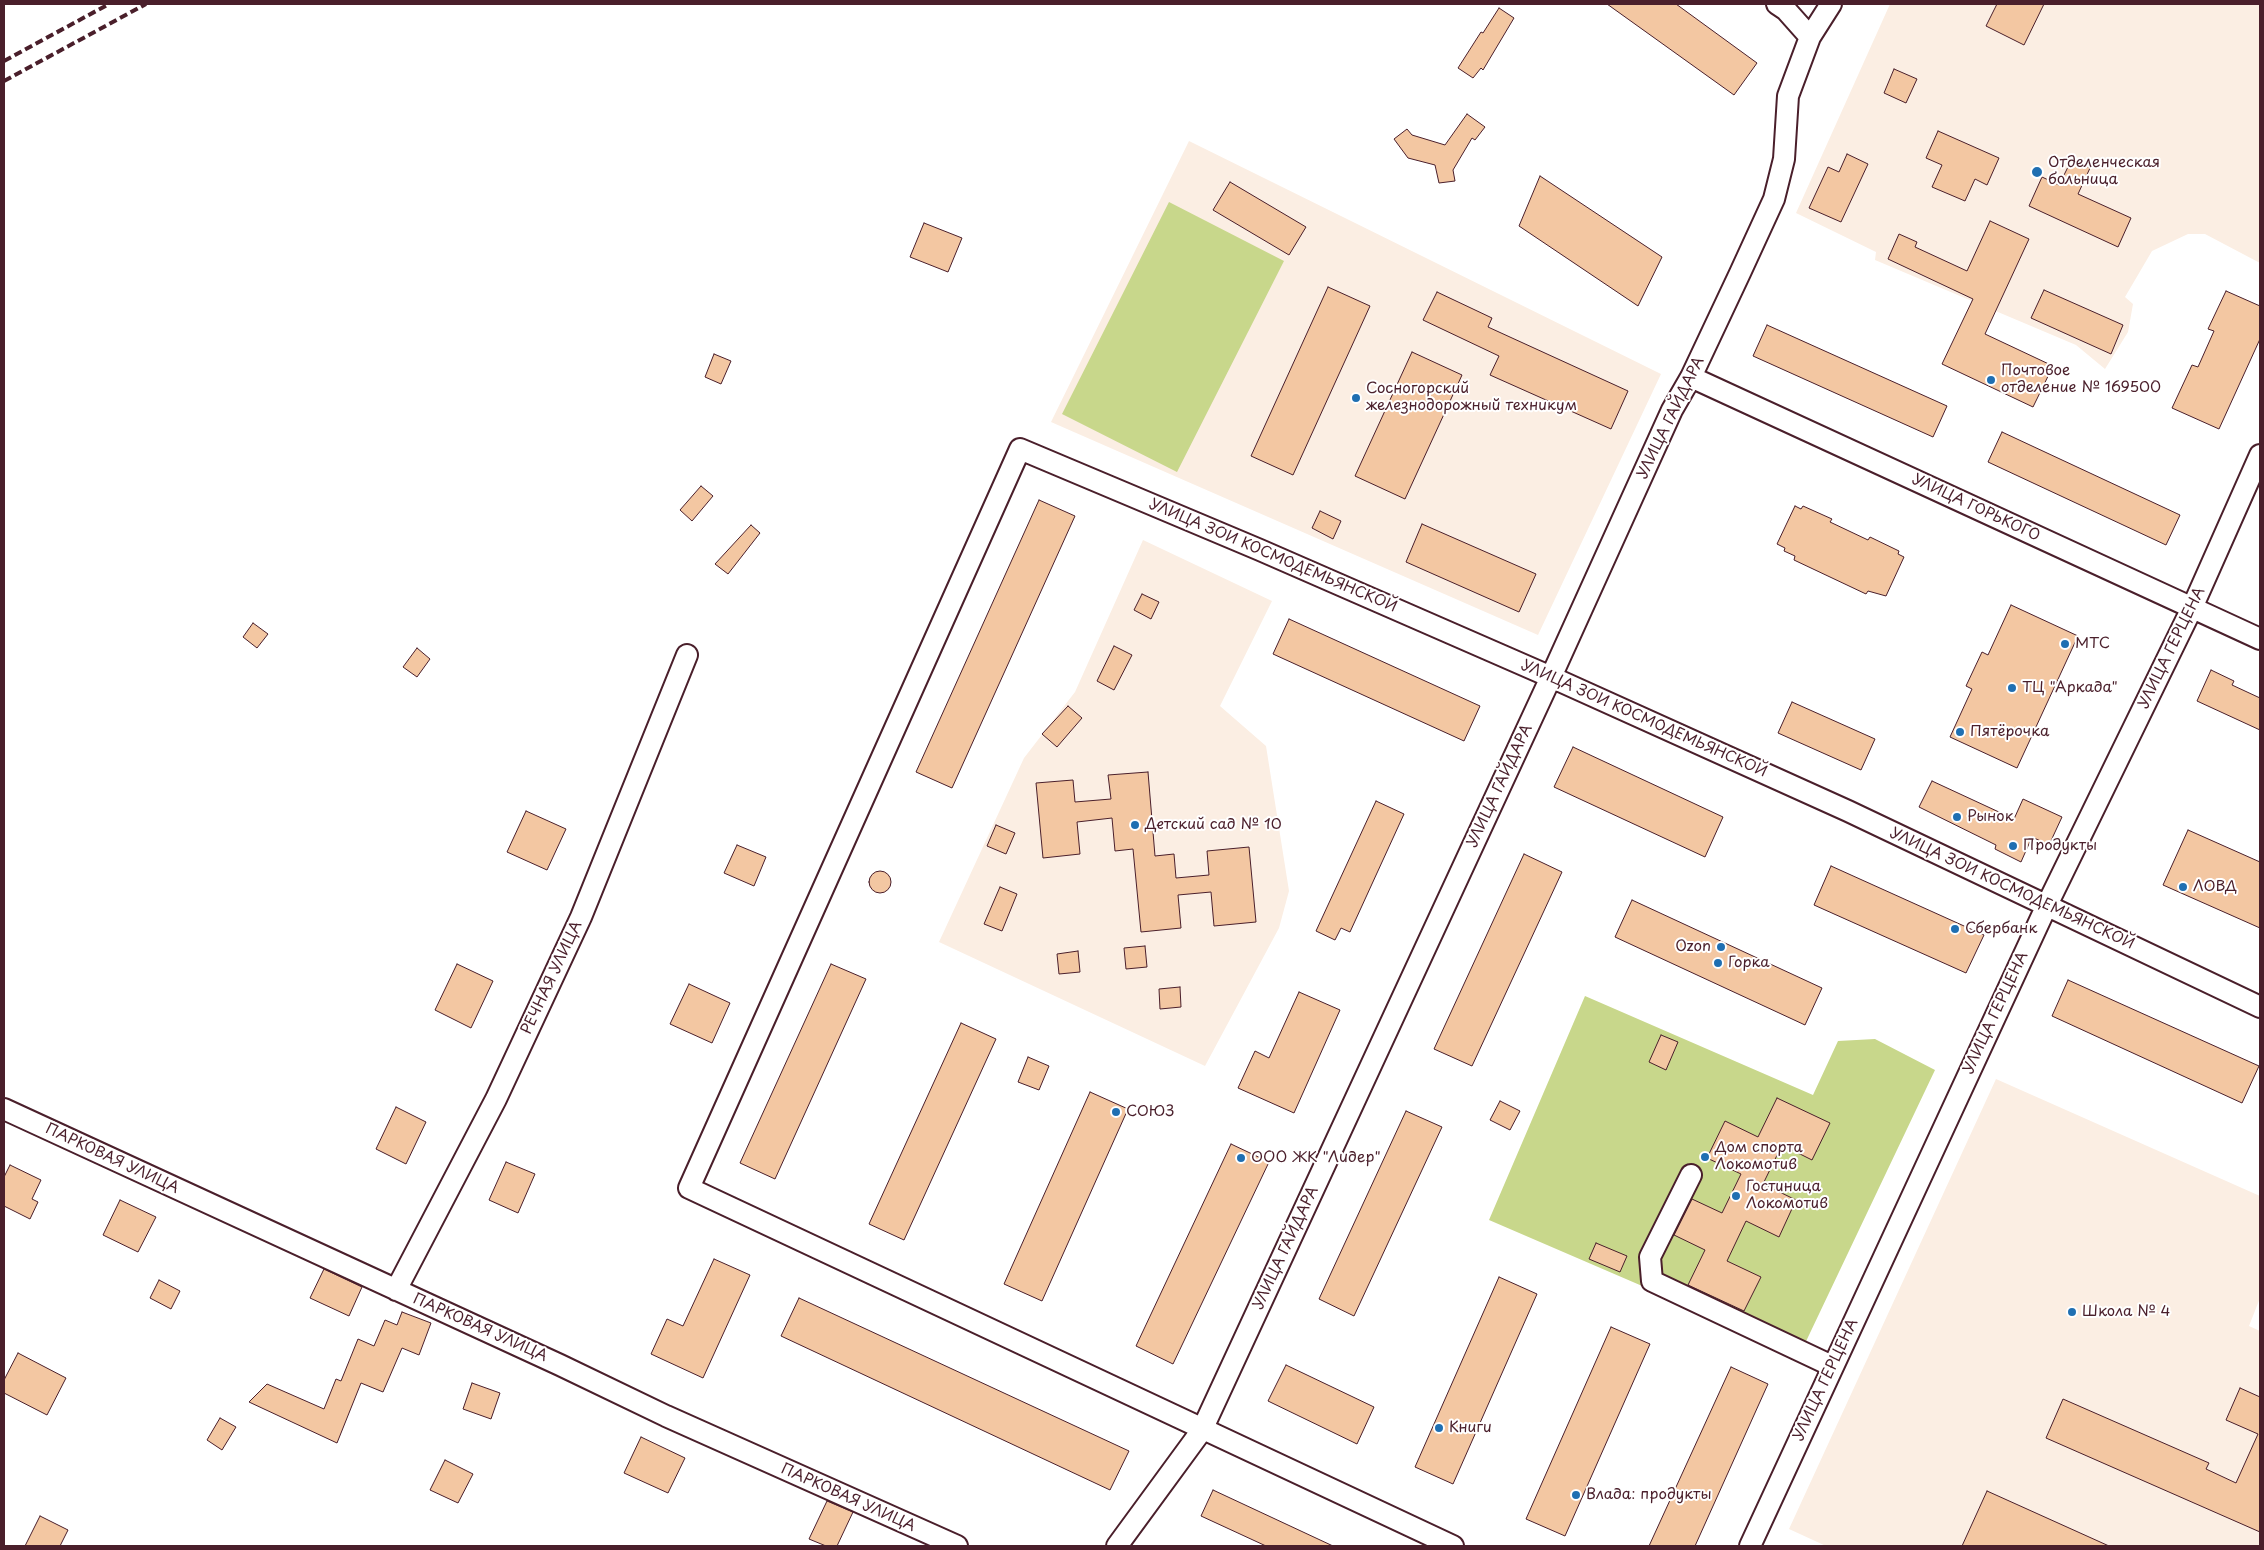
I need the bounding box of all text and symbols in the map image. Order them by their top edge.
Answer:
place label: Отделенческая больница [2048,154,2160,189]
marker: Отделенческая больница [2030,165,2044,179]
street label: УЛИЦА ГАЙДАРА [1634,354,1708,482]
place label: Почтовое отделение № 169500 [2001,362,2161,397]
marker: Почтовое отделение № 169500 [1985,374,1997,386]
place label: Сосногорский железнодорожный техникум [1366,380,1577,415]
marker: Сосногорский железнодорожный техникум [1350,392,1362,404]
street label: УЛИЦА ГОРЬКОГО [1909,470,2043,546]
street label: УЛИЦА ЗОИ КОСМОДЕМЬЯНСКОЙ [1146,495,1400,617]
street label: УЛИЦА ГЕРЦЕНА [2135,584,2209,712]
place label: МТС [2075,635,2110,653]
marker: МТС [2059,638,2071,650]
street label: УЛИЦА ЗОИ КОСМОДЕМЬЯНСКОЙ [1518,656,1770,782]
place label: ТЦ "Аркада" [2022,679,2118,697]
marker: ТЦ "Аркада" [2006,682,2018,694]
street label: УЛИЦА ГАЙДАРА [1464,722,1536,850]
place label: Пятёрочка [1970,723,2049,741]
marker: Пятёрочка [1954,726,1966,738]
place label: Рынок [1967,808,2014,826]
marker: Рынок [1951,811,1963,823]
place label: Детский сад № 10 [1145,816,1282,834]
marker: Детский сад № 10 [1129,819,1141,831]
street label: УЛИЦА ЗОИ КОСМОДЕМЬЯНСКОЙ [1887,824,2137,954]
place label: Продукты [2023,837,2097,855]
marker: Продукты [2007,840,2019,852]
place label: ЛОВД [2193,878,2237,896]
marker: ЛОВД [2177,881,2189,893]
street label: РЕЧНАЯ УЛИЦА [518,918,586,1038]
place label: Сбербанк [1965,920,2037,938]
marker: Сбербанк [1949,923,1961,935]
place label: Ozon [1675,938,1711,956]
marker: Ozon [1715,941,1727,953]
street label: УЛИЦА ГЕРЦЕНА [1960,949,2032,1077]
place label: Горка [1728,954,1770,972]
marker: Горка [1712,957,1724,969]
place label: СОЮЗ [1126,1103,1174,1121]
marker: СОЮЗ [1110,1106,1122,1118]
street label: ПАРКОВАЯ УЛИЦА [42,1120,182,1198]
place label: Дом спорта Локомотив [1715,1139,1803,1174]
place label: ООО ЖК "Лидер" [1251,1149,1381,1167]
marker: Дом спорта Локомотив [1699,1151,1711,1163]
marker: ООО ЖК "Лидер" [1235,1152,1247,1164]
place label: Гостиница Локомотив [1746,1178,1828,1213]
street label: УЛИЦА ГАЙДАРА [1250,1184,1322,1312]
marker: Гостиница Локомотив [1730,1190,1742,1202]
street label: ПАРКОВАЯ УЛИЦА [410,1290,550,1366]
place label: Школа № 4 [2082,1303,2171,1321]
marker: Школа № 4 [2066,1306,2078,1318]
street label: УЛИЦА ГЕРЦЕНА [1790,1316,1862,1444]
place label: Книги [1449,1419,1492,1437]
marker: Книги [1433,1422,1445,1434]
street label: ПАРКОВАЯ УЛИЦА [778,1460,918,1536]
place label: Влада: продукты [1586,1486,1711,1504]
marker: Влада: продукты [1570,1489,1582,1501]

